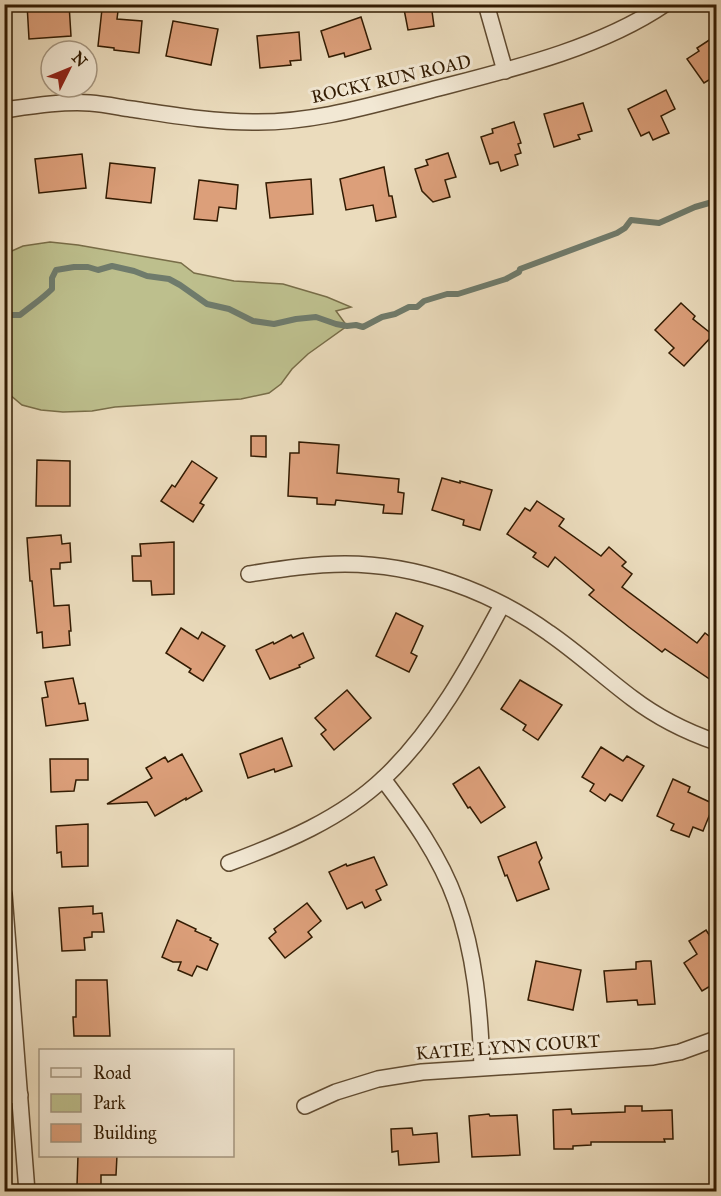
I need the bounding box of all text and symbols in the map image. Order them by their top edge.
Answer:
north arrow [39,39,99,99]
text: N [68,48,91,71]
street label: ROCKY RUN ROAD [309,50,473,108]
street label: KATIE LYNN COURT [415,1030,601,1064]
legend [39,1049,234,1157]
text: Road [93,1062,131,1084]
text: Park [93,1092,126,1114]
text: Building [93,1122,157,1145]

